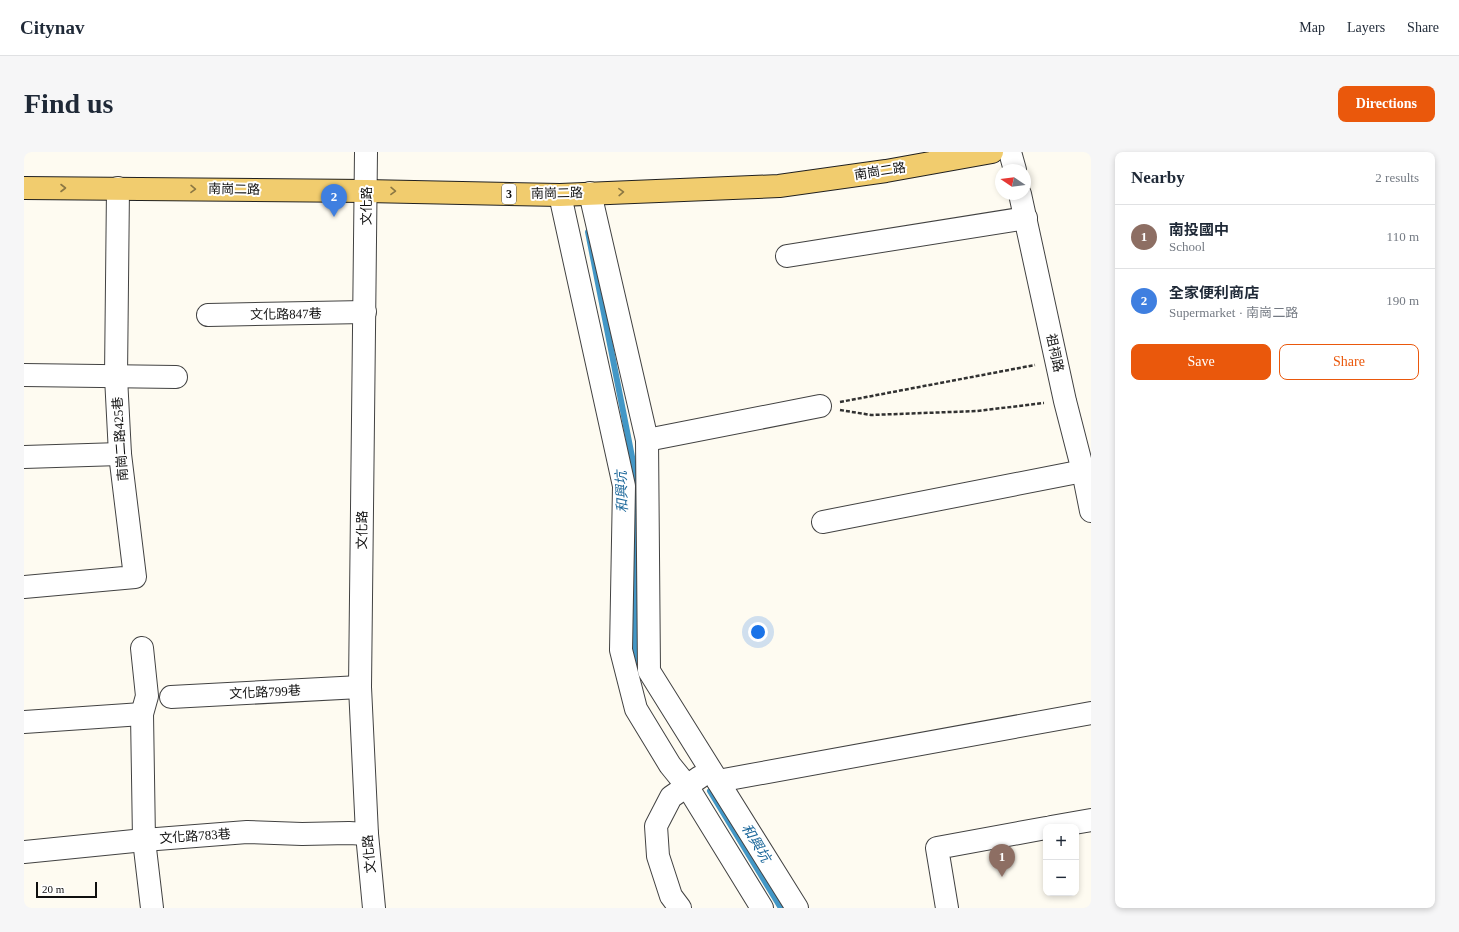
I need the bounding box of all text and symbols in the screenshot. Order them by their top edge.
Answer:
text: Citynav [20,17,84,38]
text: Map [1299,20,1325,35]
text: Layers [1347,20,1385,35]
text: Share [1407,20,1439,35]
button: Directions [1338,86,1435,122]
text: Find us [24,88,114,119]
street label: 南崗二路 [853,160,907,182]
north arrow [995,164,1031,200]
text: Nearby [1131,168,1185,187]
text: 2 results [1375,170,1419,185]
street label: 南崗二路 [208,181,260,197]
one-way arrow [60,184,66,192]
pin: 2 [321,184,347,217]
road number: 3 [502,184,516,204]
one-way arrow [190,185,196,193]
street label: 南崗二路 [531,185,583,201]
street label: 文化路 [359,186,374,226]
one-way arrow [390,187,396,195]
one-way arrow [618,188,624,196]
text: 南投國中 [1169,222,1229,238]
text: 1 [1141,229,1147,244]
text: 110 m [1387,229,1419,244]
text: School [1169,239,1205,254]
text: 全家便利商店 [1169,285,1259,301]
text: 2 [1141,293,1147,308]
text: 190 m [1386,293,1419,308]
text: Supermarket · 南崗二路 [1169,305,1298,320]
street label: 文化路847巷 [250,306,322,322]
street label: 祖祠路 [1044,332,1066,374]
button: Save [1131,344,1271,380]
button: Share [1279,344,1419,380]
street label: 南崗二路425巷 [110,396,130,482]
water label: 和興坑 [614,469,630,513]
street label: 文化路 [354,510,370,550]
your location [748,622,768,642]
street label: 文化路799巷 [229,683,301,701]
water label: 和興坑 [739,821,774,867]
map controls [1043,824,1079,896]
button: + [1043,824,1079,860]
street label: 文化路783巷 [159,826,231,846]
street label: 文化路 [360,834,378,874]
pin: 1 [989,844,1015,877]
button: − [1043,860,1079,896]
scale bar [36,880,97,899]
text: 20 m [42,883,64,895]

